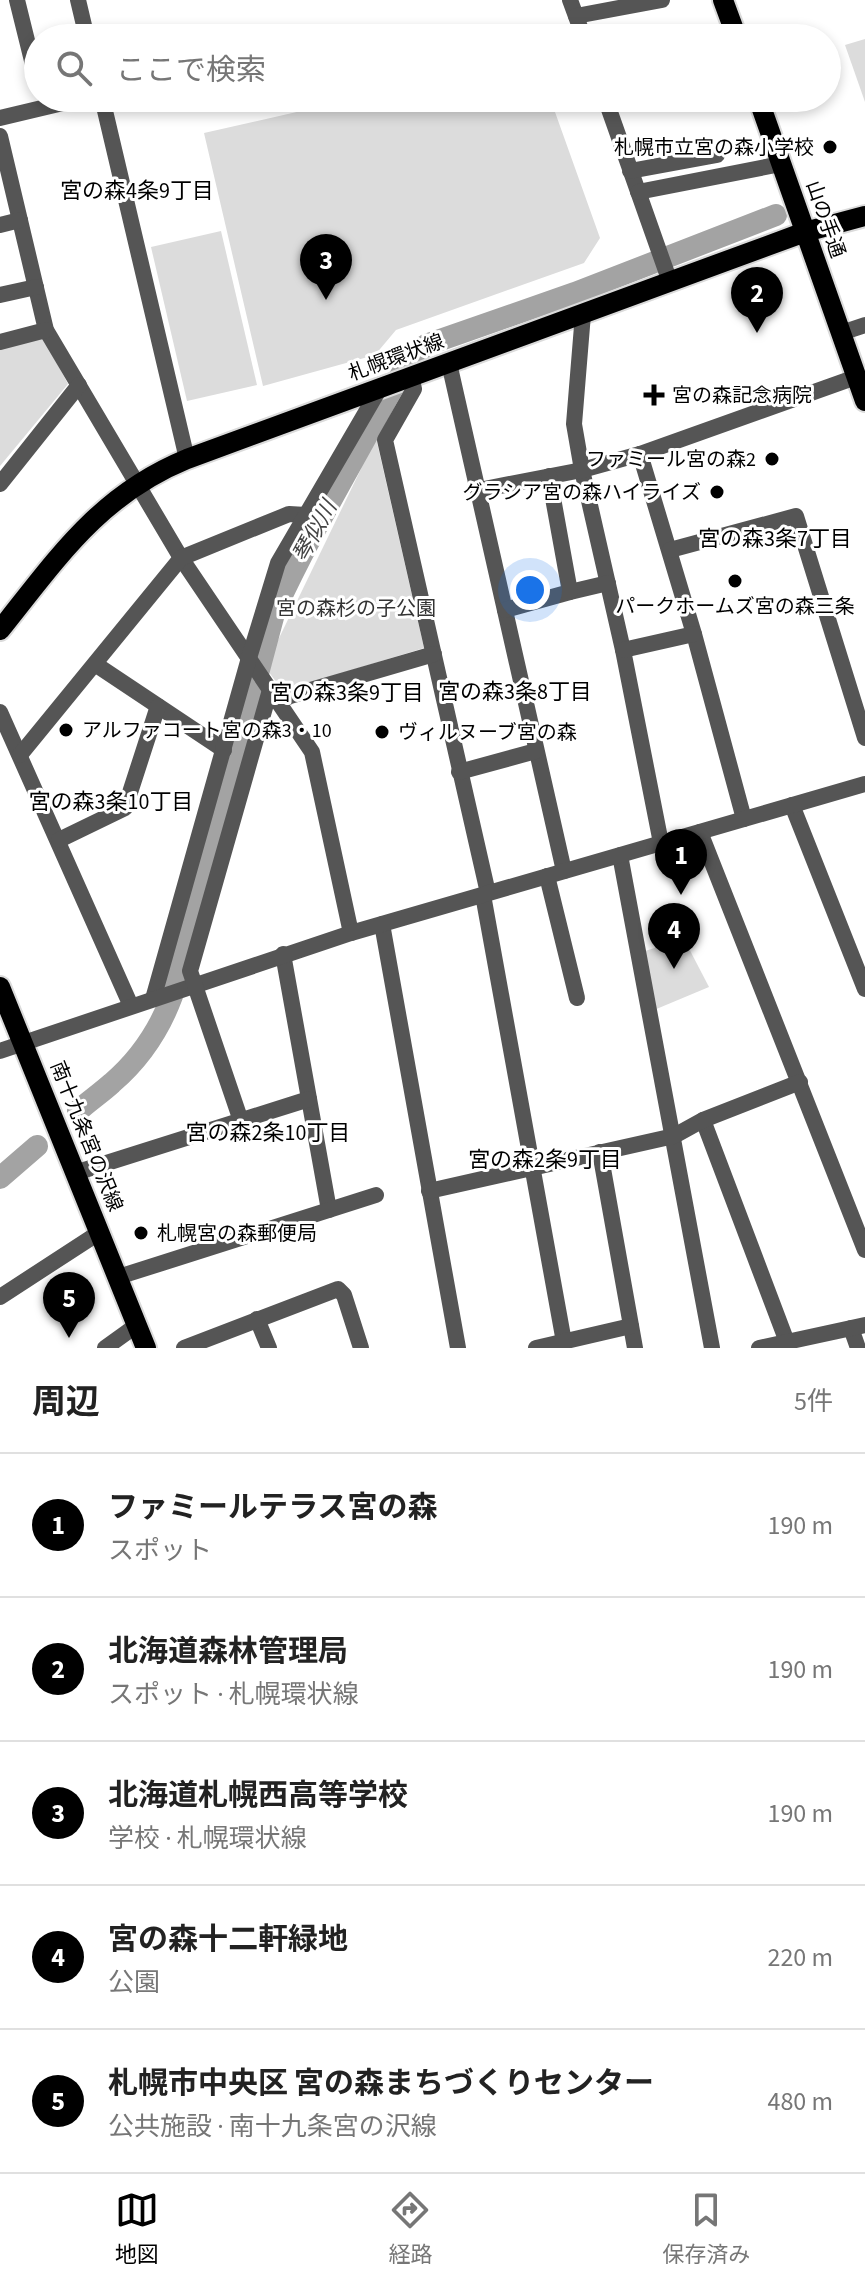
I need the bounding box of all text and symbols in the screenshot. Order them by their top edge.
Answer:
search box [24,24,841,112]
icon: search [52,46,96,90]
text: ここで検索 [116,49,266,92]
place label: 札幌市立宮の森小学校 [614,134,814,162]
marker: 札幌市立宮の森小学校 [821,138,839,156]
district label: 宮の森4条9丁目 [60,175,214,207]
street label: 山の手通 [799,177,851,262]
pin: 3 [300,234,352,300]
pin: 2 [731,267,783,333]
street label: 札幌環状線 [345,328,448,388]
place label: 宮の森記念病院 [672,382,812,410]
marker: 宮の森記念病院 [643,384,665,406]
place label: ファミール宮の森2 [586,446,756,474]
marker: ファミール宮の森2 [763,450,781,468]
place label: グラシア宮の森ハイライズ [462,479,701,507]
marker: グラシア宮の森ハイライズ [708,483,726,501]
water label: 琴似川 [285,493,346,568]
district label: 宮の森3条7丁目 [698,523,852,555]
your location [510,570,550,610]
marker: パークホームズ宮の森三条 [726,572,744,590]
place label: パークホームズ宮の森三条 [615,593,855,621]
park label: 宮の森杉の子公園 [276,595,436,623]
district label: 宮の森3条8丁目 [438,676,592,708]
district label: 宮の森3条9丁目 [270,677,424,709]
place label: アルファコート宮の森3・10 [82,717,332,745]
place label: ヴィルヌーブ宮の森 [398,719,577,747]
marker: アルファコート宮の森3・10 [57,721,75,739]
marker: ヴィルヌーブ宮の森 [373,723,391,741]
district label: 宮の森3条10丁目 [29,786,193,818]
pin: 1 [655,829,707,895]
pin: 4 [648,903,700,969]
street label: 南十九条宮の沢線 [43,1057,129,1216]
district label: 宮の森2条10丁目 [186,1117,350,1149]
district label: 宮の森2条9丁目 [468,1144,622,1176]
place label: 札幌宮の森郵便局 [157,1220,317,1248]
marker: 札幌宮の森郵便局 [132,1224,150,1242]
pin: 5 [43,1272,95,1338]
text: 周辺 [32,1378,100,1427]
text: 5件 [794,1383,833,1420]
text: ファミールテラス宮の森 [108,1486,437,1529]
text: 1 [51,1507,65,1544]
text: 190 m [767,1507,833,1544]
text: スポット [108,1532,212,1569]
text: 北海道森林管理局 [108,1630,348,1673]
text: 2 [51,1651,65,1688]
text: 190 m [767,1651,833,1688]
text: スポット · 札幌環状線 [108,1676,359,1713]
text: 北海道札幌西高等学校 [108,1774,408,1817]
text: 3 [51,1795,65,1832]
text: 190 m [767,1795,833,1832]
text: 学校 · 札幌環状線 [108,1820,307,1857]
text: 宮の森十二軒緑地 [108,1918,348,1961]
text: 4 [51,1939,65,1976]
text: 220 m [767,1939,833,1976]
text: 公園 [108,1964,160,2001]
text: 札幌市中央区 宮の森まちづくりセンター [108,2062,654,2105]
text: 5 [51,2083,65,2120]
text: 480 m [767,2083,833,2120]
text: 公共施設 · 南十九条宮の沢線 [108,2108,437,2145]
tab: 地図 [115,2188,159,2271]
tab: 経路 [388,2188,432,2271]
tab: 保存済み [662,2188,750,2271]

